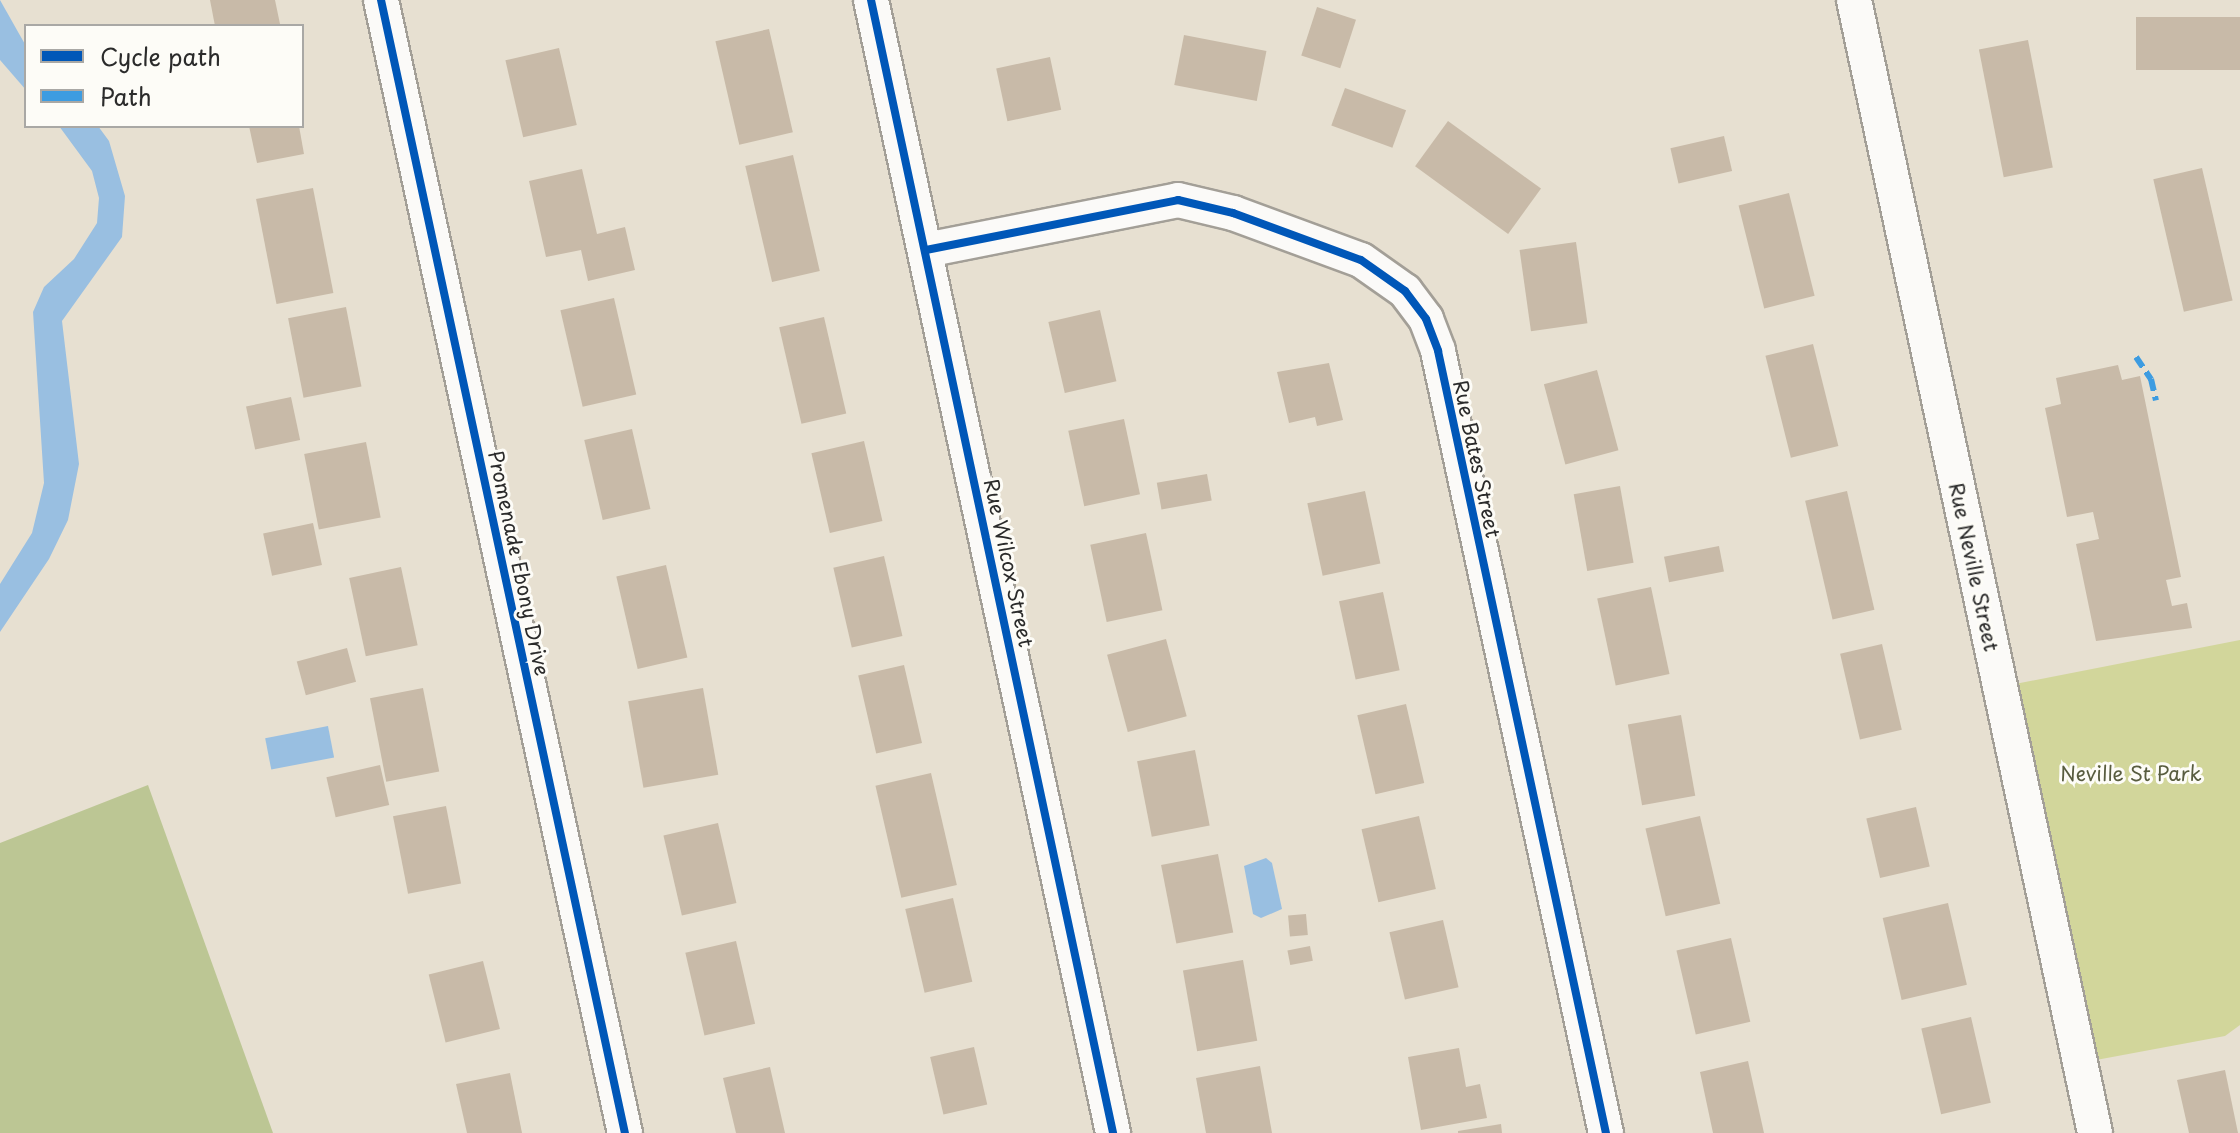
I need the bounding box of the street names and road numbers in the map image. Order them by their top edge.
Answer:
street label: Rue Bates Street [1448,377,1506,541]
street label: Promenade Ebony Drive [483,448,555,678]
street label: Rue Wilcox Street [979,476,1039,650]
street label: Rue Neville Street [1944,480,2004,654]

